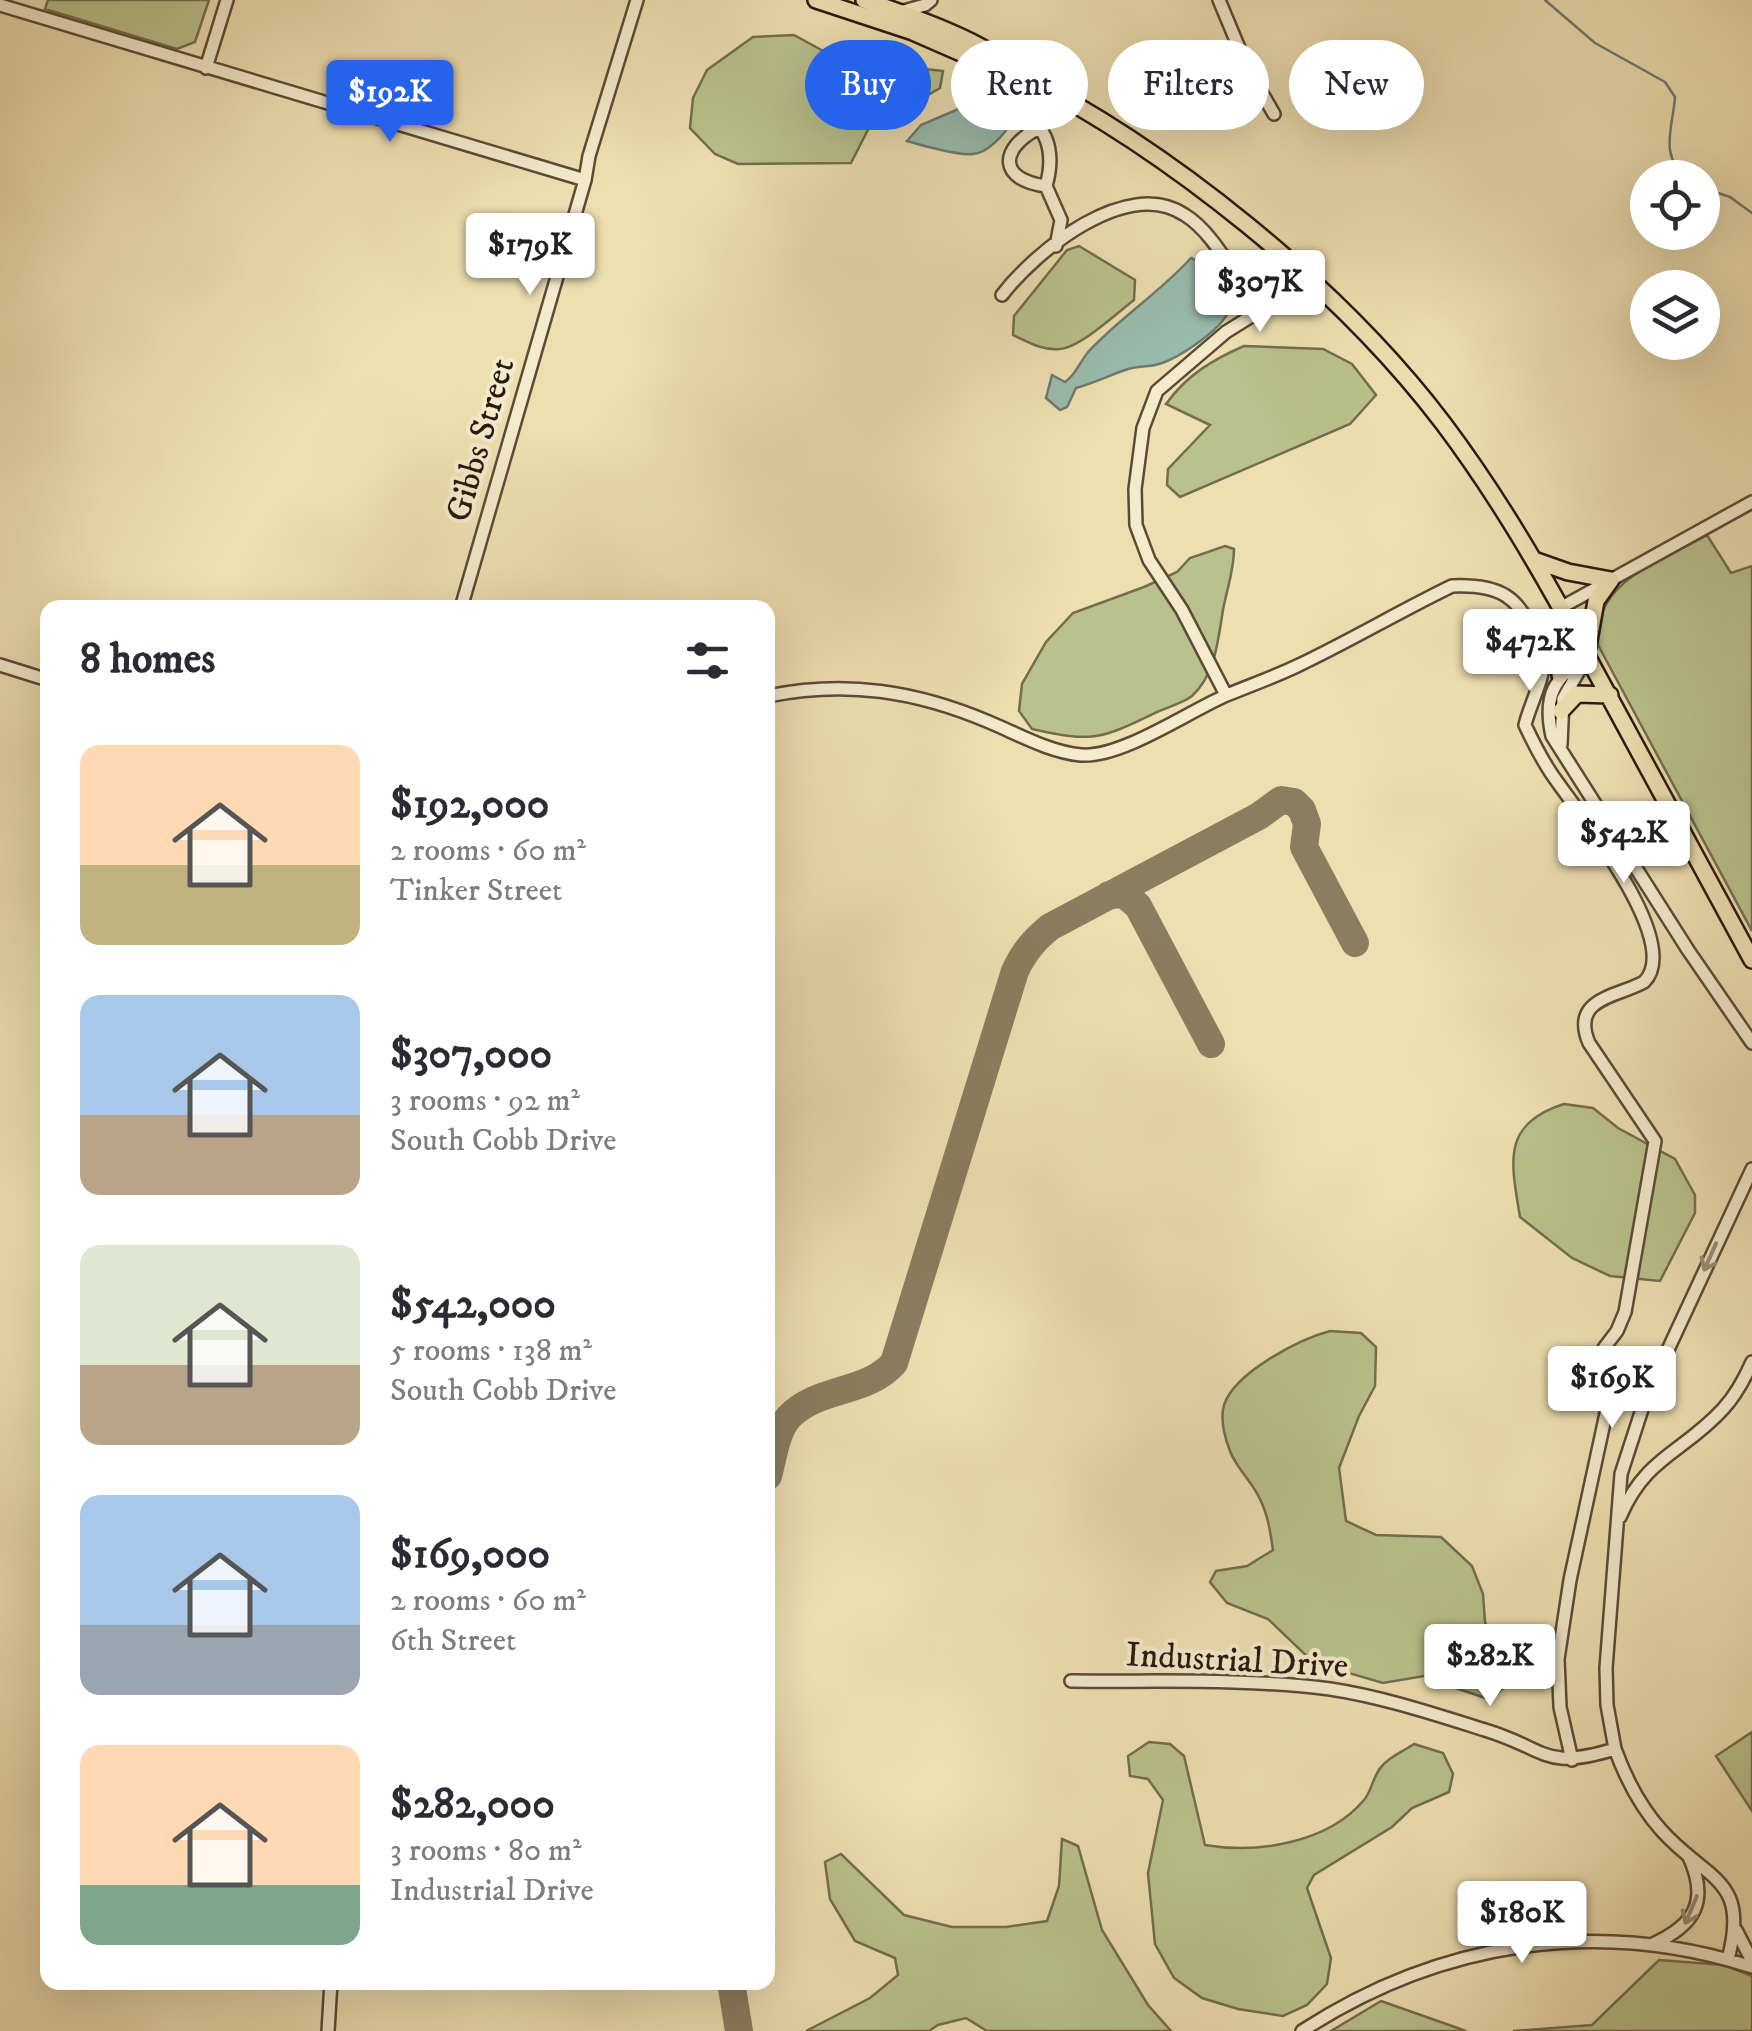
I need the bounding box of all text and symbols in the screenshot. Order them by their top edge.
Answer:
chip: Buy [805,40,931,130]
chip: Rent [951,40,1088,130]
chip: Filters [1108,40,1269,130]
chip: New [1289,40,1424,130]
pin: $192K [320,60,460,145]
text: $192K [348,72,432,112]
map controls [1630,160,1720,360]
button: locate [1630,160,1720,250]
pin: $179K [460,213,600,298]
text: $179K [488,225,572,265]
pin: $307K [1190,250,1330,335]
text: $307K [1217,262,1303,302]
button: layers [1630,270,1720,360]
street label: Gibbs Street [437,353,525,527]
pin: $472K [1460,609,1600,694]
text: $472K [1485,621,1575,661]
icon: filters [680,633,735,688]
text: 8 homes [80,634,215,686]
text: $192,000 [390,779,549,831]
icon: home [160,785,280,905]
pin: $542K [1554,801,1694,886]
text: $542K [1580,813,1668,853]
text: 2 rooms · 60 m² [390,831,586,871]
text: Tinker Street [390,871,562,911]
text: $307,000 [390,1029,552,1081]
icon: home [160,1035,280,1155]
text: 3 rooms · 92 m² [390,1081,580,1121]
text: South Cobb Drive [390,1121,617,1161]
one-way arrow [1700,1241,1718,1272]
text: $542,000 [390,1279,556,1331]
icon: home [160,1285,280,1405]
text: 5 rooms · 138 m² [390,1331,592,1371]
pin: $169K [1542,1346,1682,1431]
text: $169K [1570,1358,1654,1398]
text: South Cobb Drive [390,1371,617,1411]
text: $169,000 [390,1529,550,1581]
icon: home [160,1535,280,1655]
text: 2 rooms · 60 m² [390,1581,586,1621]
text: 6th Street [390,1621,516,1661]
pin: $282K [1420,1624,1560,1709]
street label: Industrial Drive [1125,1633,1349,1689]
text: $282K [1446,1636,1534,1676]
text: $282,000 [390,1779,555,1831]
icon: home [160,1785,280,1905]
text: 3 rooms · 80 m² [390,1831,582,1871]
text: Industrial Drive [390,1871,594,1911]
pin: $180K [1452,1881,1592,1966]
text: $180K [1480,1893,1564,1933]
one-way arrow [1681,1894,1699,1925]

